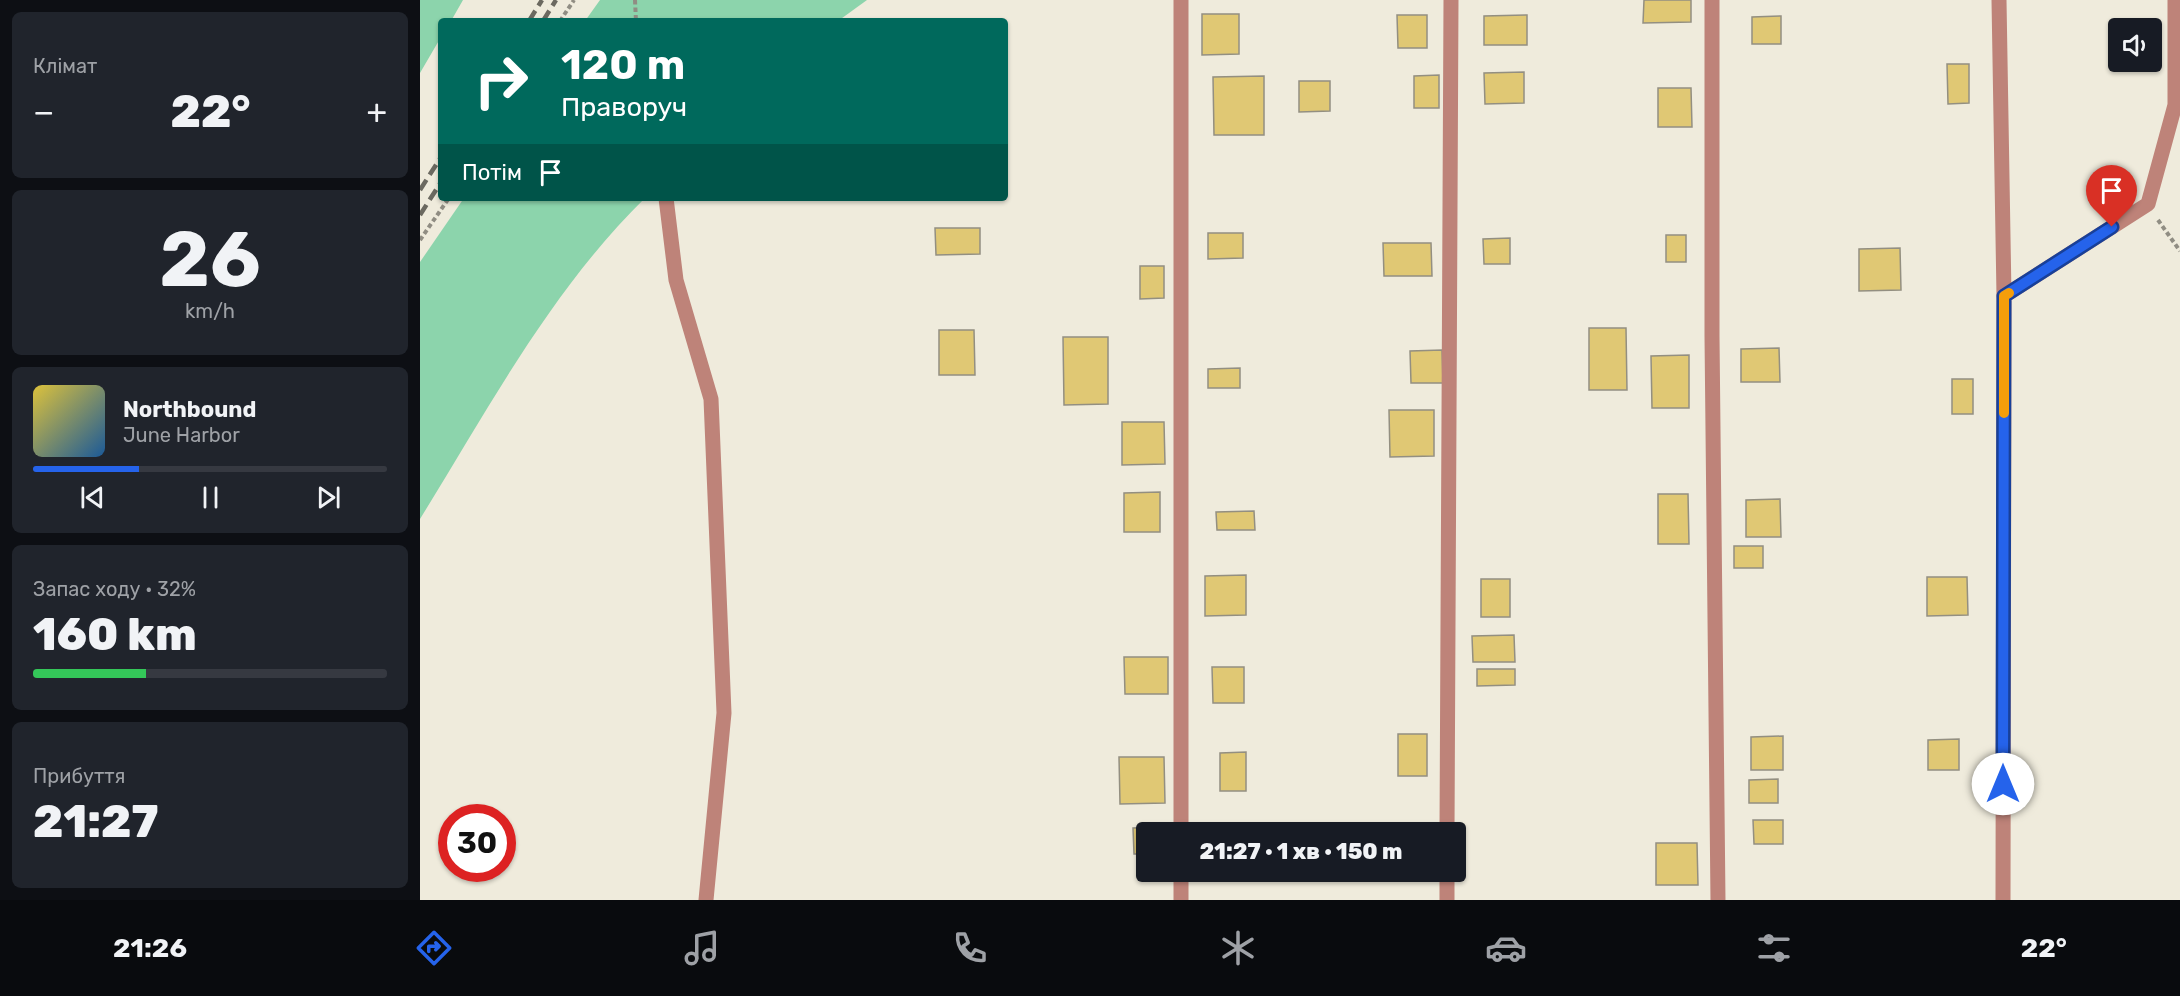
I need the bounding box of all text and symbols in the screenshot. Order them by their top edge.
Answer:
map controls [2108,18,2162,72]
button: sound [2108,18,2162,72]
text: 120 m [561,40,685,90]
icon: right [462,42,540,120]
text: Клімат [33,54,97,78]
text: 22° [171,85,250,138]
text: Праворуч [561,91,687,123]
text: − [33,92,54,131]
text: + [366,92,387,131]
icon: arrive [534,156,567,189]
text: Потім [462,159,522,186]
pin [2086,165,2137,227]
icon: arrive [2095,174,2128,207]
text: 26 [159,213,261,306]
text: km/h [185,299,235,323]
text: Northbound [123,396,256,423]
text: June Harbor [123,423,240,447]
icon: previous [76,481,109,514]
icon: pause [194,481,227,514]
icon: next [312,481,345,514]
text: Запас ходу · 32% [33,577,196,601]
text: 160 km [33,608,197,661]
position arrow [1971,752,2035,816]
text: Прибуття [33,764,125,788]
text: 21:27 [33,795,158,848]
speed limit sign: 30 [438,804,516,882]
text: 21:27 · 1 хв · 150 m [1199,838,1403,865]
icon: directions [413,927,455,969]
icon: music [681,927,723,969]
icon: phone [949,927,991,969]
icon: climate [1217,927,1259,969]
icon: car [1485,927,1527,969]
icon: filters [1753,927,1795,969]
text: 21:26 [113,932,187,964]
text: 22° [2021,932,2067,964]

